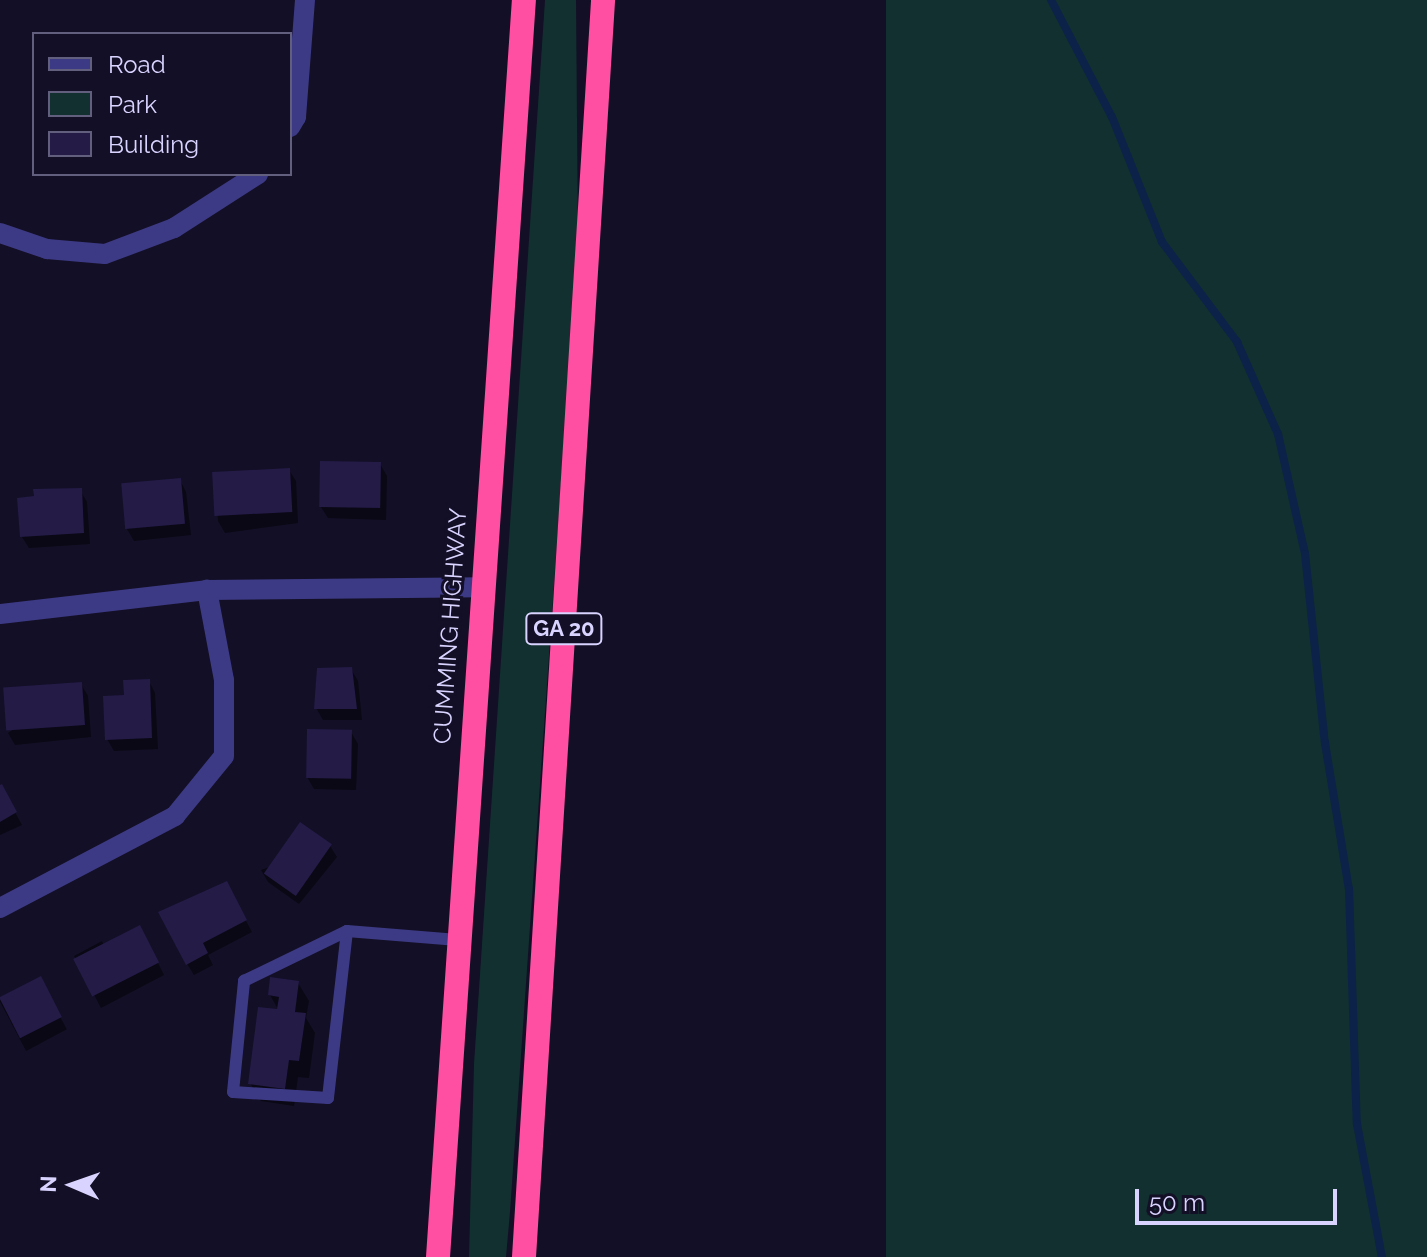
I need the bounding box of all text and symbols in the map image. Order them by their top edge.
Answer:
legend [32,32,292,176]
text: Road [108,50,166,79]
text: Park [108,90,157,119]
text: Building [108,130,199,159]
street label: CUMMING HIGHWAY [427,507,473,745]
road number: GA 20 [524,611,604,647]
north arrow [32,1145,112,1225]
scale bar [1139,1173,1341,1223]
text: N [35,1175,61,1193]
text: 50 m [1149,1188,1205,1217]

